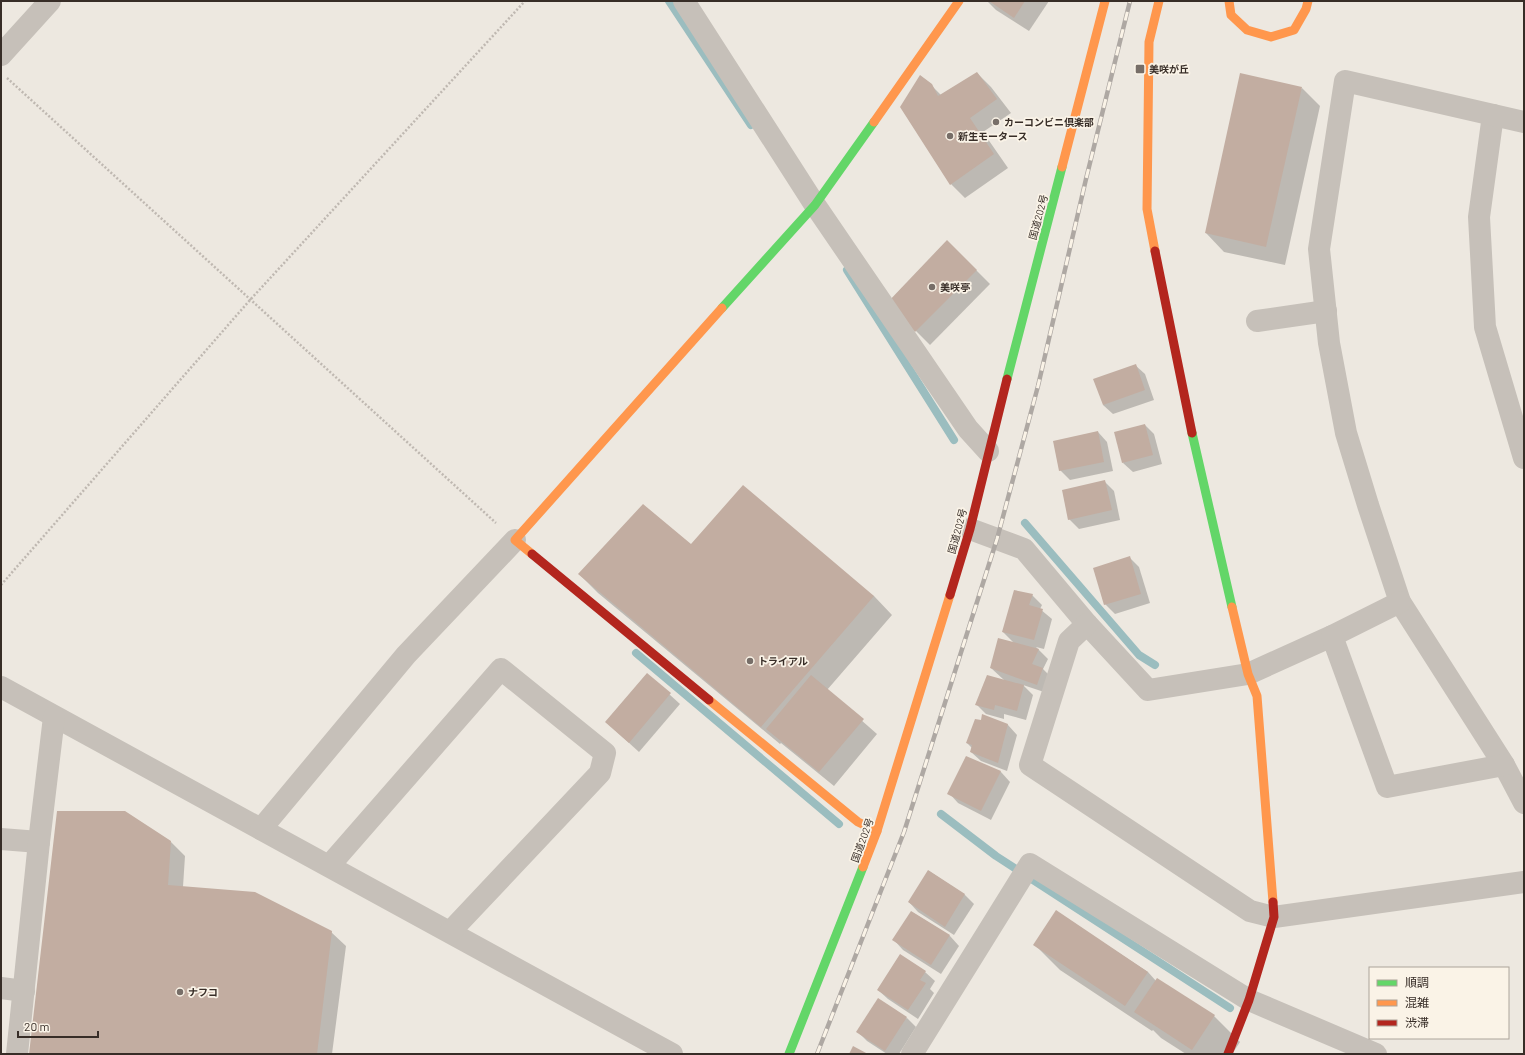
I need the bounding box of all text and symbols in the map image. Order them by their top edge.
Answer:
marker: 美咲が丘 [1134,63,1146,75]
place label: 美咲が丘 [1149,63,1189,75]
place label: カーコンビニ倶楽部 [1004,116,1094,128]
marker: カーコンビニ倶楽部 [991,117,1001,127]
place label: 新生モータース [958,130,1028,142]
marker: 新生モータース [945,131,955,141]
street label: 国道202号 [1026,193,1050,241]
place label: 美咲亭 [940,281,970,293]
marker: 美咲亭 [927,282,937,292]
street label: 国道202号 [945,507,969,555]
place label: トライアル [758,655,808,667]
marker: トライアル [745,656,755,666]
street label: 国道202号 [848,816,876,864]
legend [1369,967,1509,1039]
text: 順調 [1405,975,1429,989]
place label: ナフコ [188,986,218,998]
marker: ナフコ [175,987,185,997]
text: 混雑 [1405,995,1429,1009]
scale bar [18,1013,98,1039]
text: 渋滞 [1405,1015,1429,1029]
text: 20 m [24,1019,50,1033]

